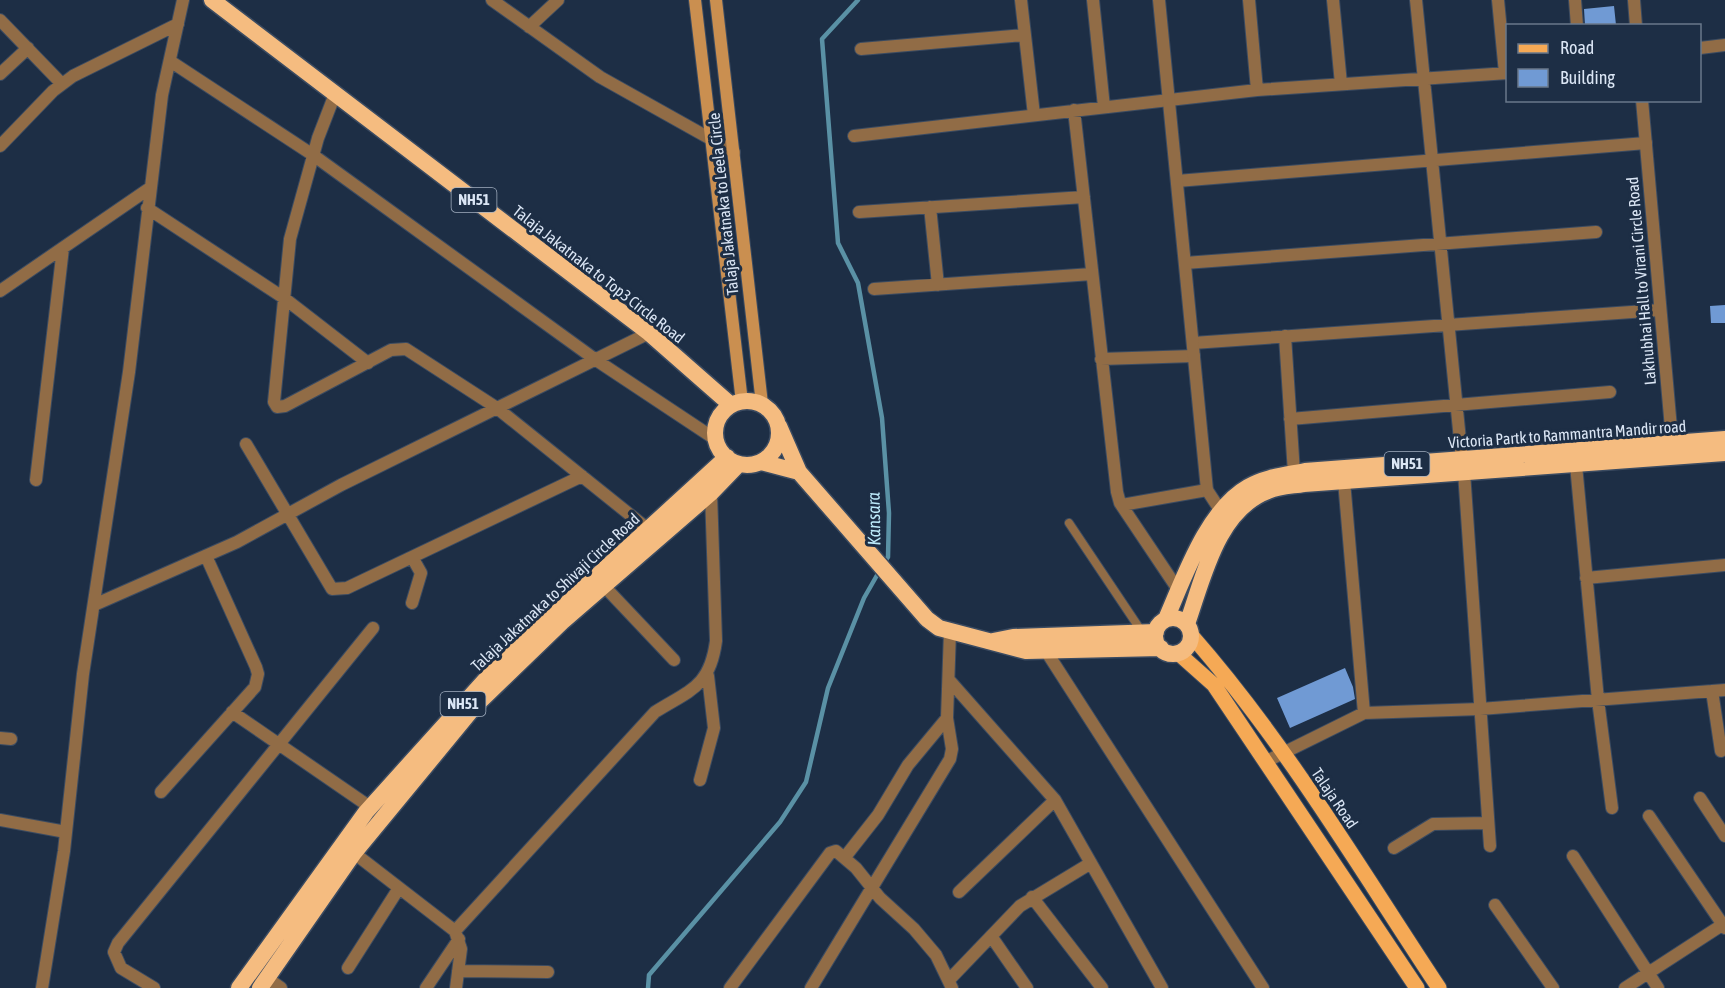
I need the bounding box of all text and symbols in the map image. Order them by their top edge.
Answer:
legend [1506,24,1701,102]
text: Road [1560,37,1594,58]
text: Building [1560,67,1615,88]
street label: Talaja Jakatnaka to Leela Circle [704,112,743,296]
street label: Lakhubhai Hall to Virani Circle Road [1623,176,1659,386]
road number: NH51 [452,188,496,212]
street label: Talaja Jakatnaka to Top3 Circle Road [509,201,688,347]
street label: Victoria Partk to Rammantra Mandir road [1447,417,1687,451]
road number: NH51 [1384,452,1430,476]
water label: Kansara [863,491,884,546]
street label: Talaja Jakatnaka to Shivaji Circle Road [467,509,643,675]
road number: NH51 [440,692,486,716]
street label: Talaja Road [1307,764,1362,832]

